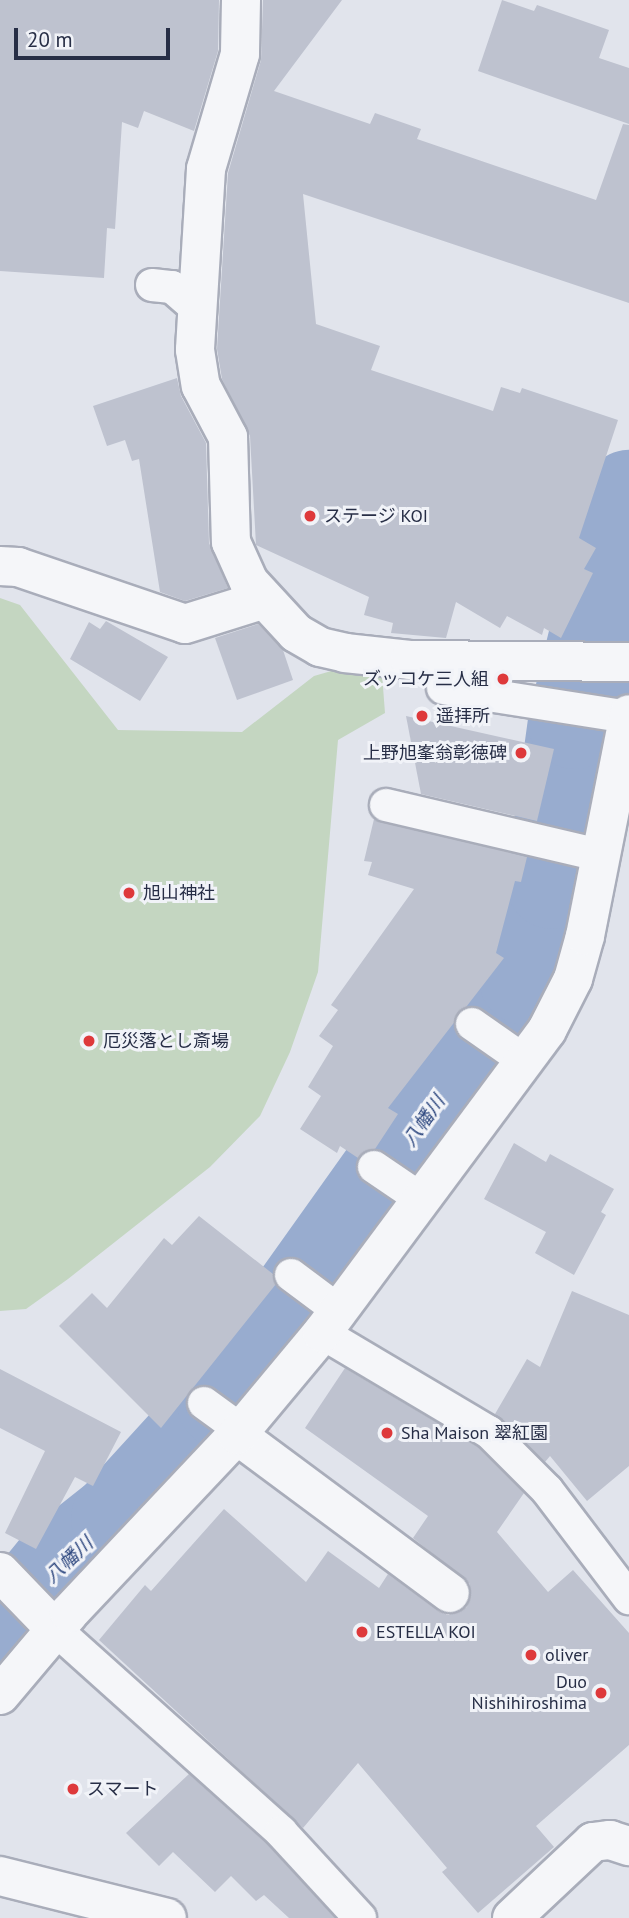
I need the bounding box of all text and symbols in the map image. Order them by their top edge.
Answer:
scale bar [18,14,173,58]
text: 20 m [27,26,73,53]
place label: ステージ KOI [324,505,428,527]
marker: ステージ KOI [302,508,318,524]
place label: ズッコケ三人組 [363,668,489,690]
marker: ズッコケ三人組 [495,671,511,687]
place label: 遥拝所 [436,705,490,727]
marker: 遥拝所 [414,708,430,724]
place label: 上野旭峯翁彰徳碑 [363,742,507,764]
marker: 上野旭峯翁彰徳碑 [513,745,529,761]
place label: 旭山神社 [143,882,215,904]
marker: 旭山神社 [121,885,137,901]
place label: 厄災落とし斎場 [103,1030,229,1052]
marker: 厄災落とし斎場 [81,1033,97,1049]
water label: 八幡川 [398,1091,450,1151]
place label: Sha Maison 翠紅園 [401,1422,548,1444]
marker: Sha Maison 翠紅園 [379,1425,395,1441]
water label: 八幡川 [40,1532,98,1588]
place label: ESTELLA KOI [376,1621,477,1643]
marker: ESTELLA KOI [354,1624,370,1640]
place label: oliver [545,1644,588,1666]
marker: oliver [523,1647,539,1663]
place label: Duo Nishihiroshima [472,1672,587,1714]
marker: Duo Nishihiroshima [593,1685,609,1701]
place label: スマート [87,1778,159,1800]
marker: スマート [65,1781,81,1797]

